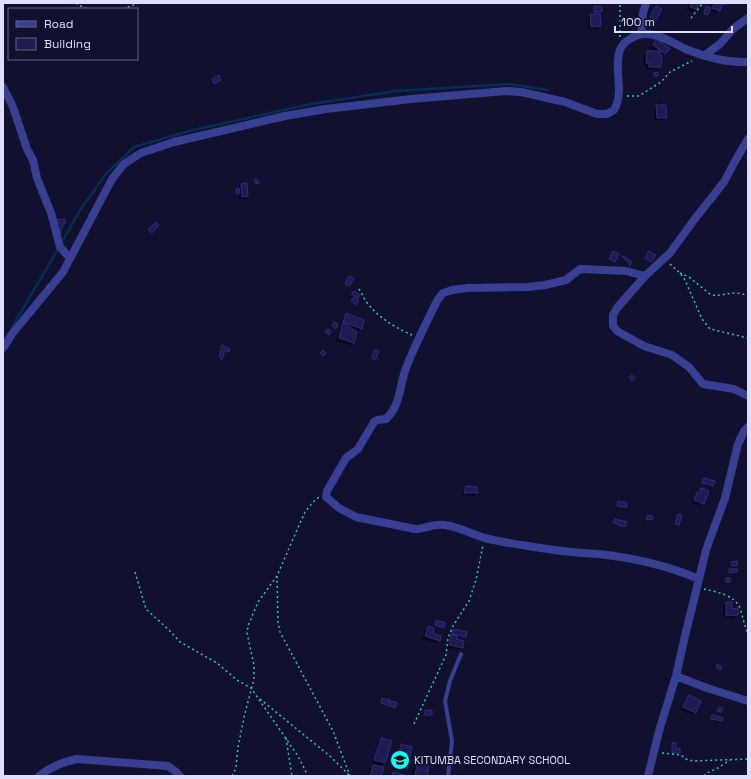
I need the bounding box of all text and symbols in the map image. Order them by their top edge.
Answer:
legend [8,8,138,60]
scale bar [615,8,732,34]
text: 100 m [621,14,655,30]
text: Road [44,16,73,32]
text: Building [44,36,91,52]
school or university icon: KITUMBA SECONDARY SCHOOL [389,749,411,771]
place label: KITUMBA SECONDARY SCHOOL [414,753,570,767]

